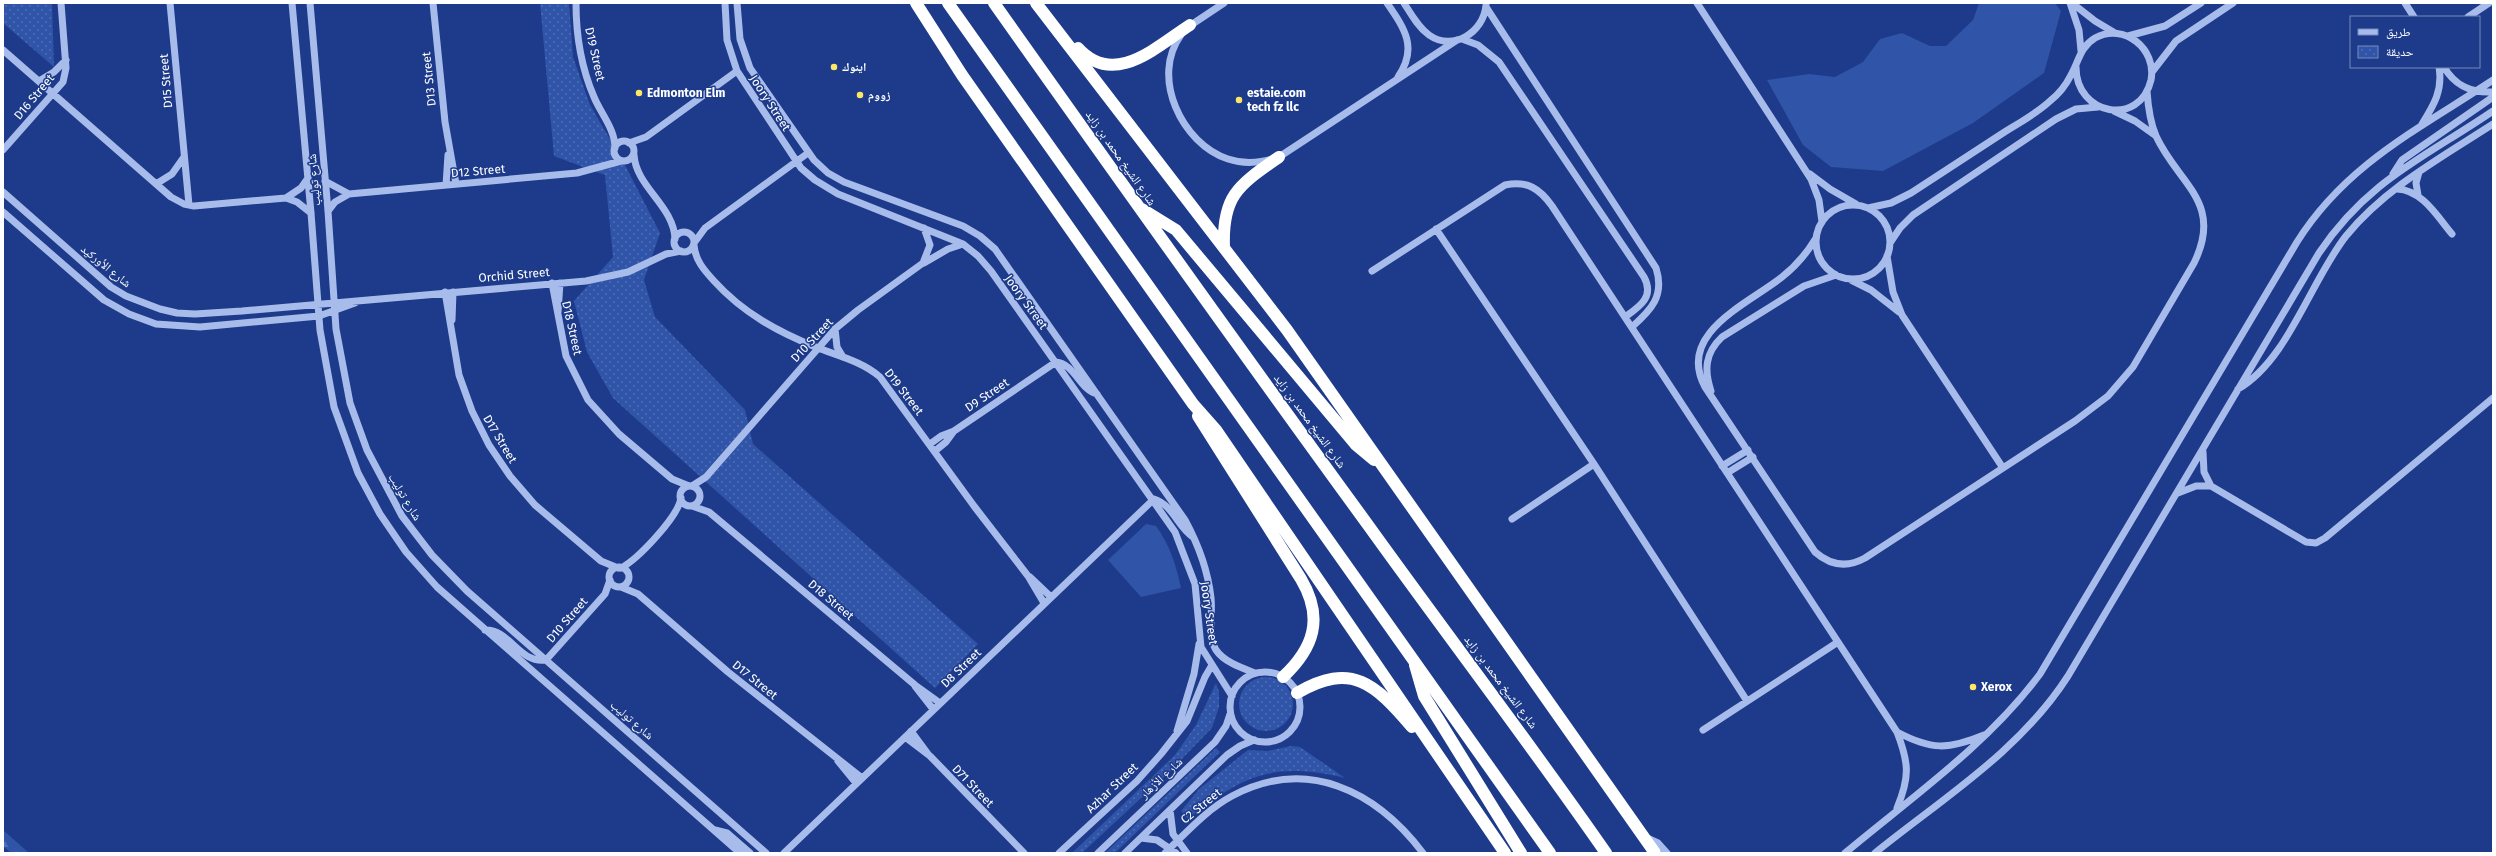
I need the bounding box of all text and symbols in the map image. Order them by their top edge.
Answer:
legend [2350,16,2480,68]
text: طريق [2386,25,2411,39]
street label: D19 Street [582,26,608,83]
text: حديقة [2386,45,2414,59]
street label: D13 Street [419,51,439,107]
street label: D15 Street [157,53,175,109]
place label: اينوك [842,60,866,74]
marker: اينوك [829,62,839,72]
street label: D16 Street [11,71,57,123]
street label: Joory Street [747,72,794,134]
place label: Edmonton Elm [647,86,725,100]
place label: estaie.com tech fz llc [1247,86,1306,114]
marker: Edmonton Elm [634,88,644,98]
place label: زووم [868,88,891,103]
marker: زووم [855,90,865,100]
marker: estaie.com tech fz llc [1234,95,1244,105]
street label: شارع الشيخ محمد بن زايد [1082,108,1159,209]
street label: شارع توليب [305,153,324,207]
street label: D12 Street [450,162,506,180]
street label: شارع الأوركيد [78,242,134,291]
street label: Orchid Street [478,265,551,285]
street label: Joory Street [1002,272,1051,333]
street label: D18 Street [559,300,585,357]
street label: D10 Street [788,315,836,365]
street label: D19 Street [882,366,927,418]
street label: شارع الشيخ محمد بن زايد [1270,371,1349,471]
street label: D9 Street [962,375,1012,415]
street label: D17 Street [480,412,520,466]
street label: شارع توليب [385,471,425,524]
street label: D18 Street [805,577,857,624]
street label: Joory Street [1198,580,1220,646]
street label: D10 Street [544,594,591,645]
street label: شارع الشيخ محمد بن زايد [1461,633,1541,732]
street label: D8 Street [938,645,984,690]
street label: D17 Street [730,658,781,703]
place label: Xerox [1980,680,2013,694]
marker: Xerox [1968,682,1978,692]
street label: شارع توليب [607,698,656,743]
street label: شارع الأزهار [1136,755,1186,803]
street label: Azhar Street [1083,760,1141,816]
street label: D71 Street [949,762,997,811]
street label: C2 Street [1178,785,1225,827]

